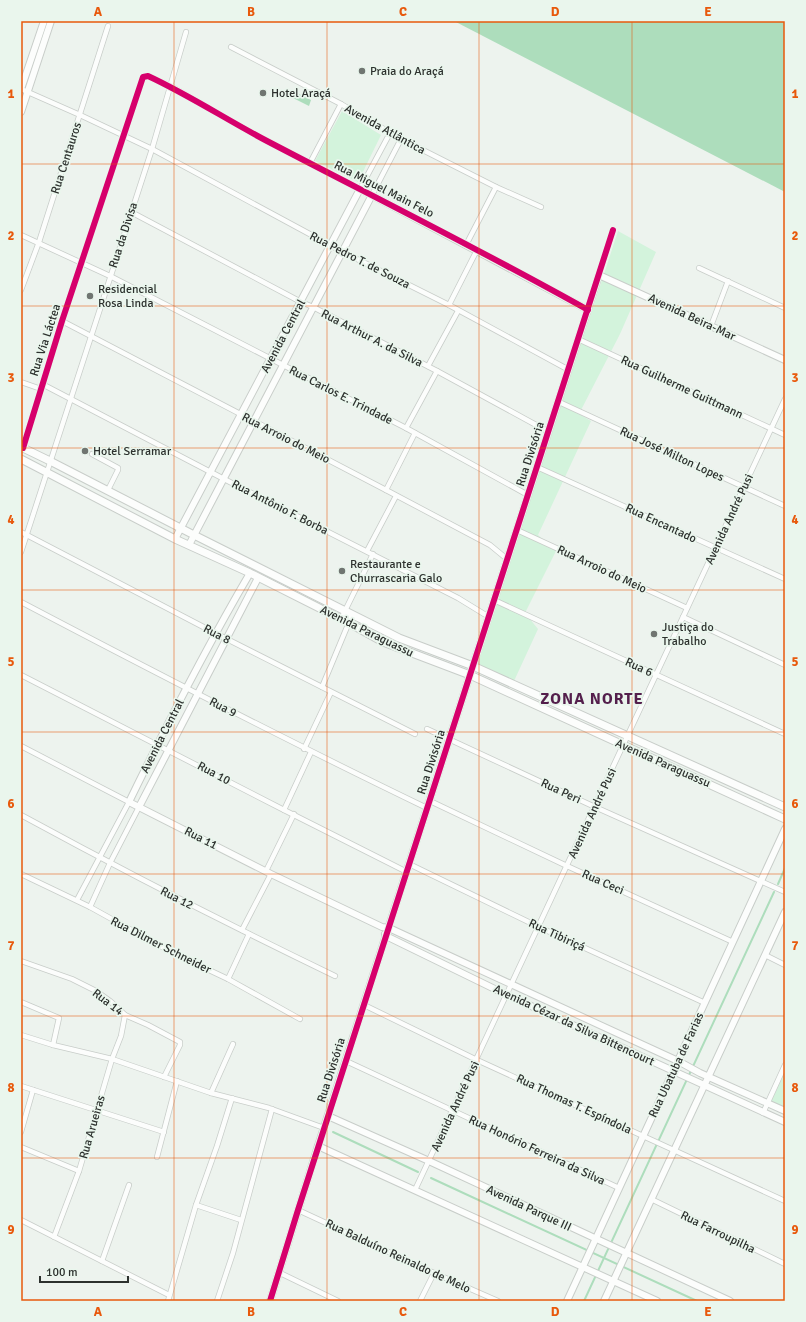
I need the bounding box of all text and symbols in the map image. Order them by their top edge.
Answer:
text: A [94,4,103,20]
text: B [247,4,255,20]
text: C [399,4,407,20]
text: D [551,4,560,20]
text: E [704,4,712,20]
place label: Praia do Araçá [370,64,444,79]
marker: Praia do Araçá [357,66,367,76]
text: 1 [7,86,15,102]
place label: Hotel Araçá [271,86,331,101]
text: 1 [791,86,799,102]
marker: Hotel Araçá [258,88,268,98]
street label: Avenida Atlântica [342,101,428,158]
street label: Rua Centauros [48,120,85,196]
street label: Rua Miguel Main Felo [331,158,436,221]
street label: Rua da Divisa [106,200,141,270]
text: 2 [7,228,15,244]
text: 2 [791,228,799,244]
street label: Rua Pedro T. de Souza [307,229,413,292]
place label: Residencial Rosa Linda [98,282,158,311]
marker: Residencial Rosa Linda [85,291,95,301]
street label: Avenida Beira-Mar [646,291,738,344]
street label: Avenida Central [258,296,309,376]
street label: Rua Via Láctea [27,302,64,378]
street label: Rua Arthur A. da Silva [318,306,425,371]
street label: Rua Guilherme Guittmann [618,353,745,422]
street label: Rua Carlos E. Trindade [286,363,395,428]
text: 3 [7,370,15,386]
text: 3 [791,370,799,386]
street label: Rua Arroio do Meio [239,410,332,467]
street label: Rua Divisória [513,420,548,488]
street label: Rua José Milton Lopes [617,424,726,485]
place label: Hotel Serramar [93,444,172,459]
marker: Hotel Serramar [80,446,90,456]
street label: Avenida André Pusi [702,472,757,567]
street label: Rua Antônio F. Borba [229,477,331,538]
street label: Rua Encantado [623,500,699,546]
text: 4 [7,512,15,528]
text: 4 [791,512,799,528]
street label: Rua Arroio do Meio [555,542,649,597]
place label: Restaurante e Churrascaria Galo [350,557,442,586]
marker: Restaurante e Churrascaria Galo [337,566,347,576]
street label: Avenida Paraguassu [317,602,416,661]
place label: Justiça do Trabalho [662,620,714,649]
street label: Rua 8 [201,621,233,648]
marker: Justiça do Trabalho [649,629,659,639]
text: 5 [7,654,15,670]
text: 5 [791,654,799,670]
street label: Rua 6 [623,655,655,680]
district label: ZONA NORTE [540,689,644,709]
street label: Rua 9 [207,694,239,721]
street label: Avenida Central [137,696,188,776]
street label: Rua Divisória [414,728,449,796]
street label: Avenida Paraguassu [613,736,713,791]
street label: Rua 10 [195,759,233,788]
street label: Avenida André Pusi [565,766,620,861]
street label: Rua Peri [538,776,583,807]
text: 6 [7,796,15,812]
text: 6 [791,796,799,812]
street label: Rua 11 [182,824,220,853]
street label: Rua Ceci [579,867,626,898]
street label: Rua 12 [158,884,196,913]
street label: Rua Dilmer Schneider [108,914,214,978]
street label: Rua Tibiriçá [526,916,587,955]
text: 7 [7,938,15,954]
text: 7 [791,938,799,954]
street label: Avenida Cézar da Silva Bittencourt [491,981,657,1069]
street label: Rua 14 [89,986,127,1019]
street label: Rua Ubatuba de Farias [645,1010,707,1120]
street label: Rua Divisória [314,1036,349,1104]
street label: Avenida André Pusi [428,1059,483,1154]
street label: Rua Thomas T. Espíndola [514,1071,634,1138]
text: 8 [7,1080,15,1096]
text: 8 [791,1080,799,1096]
street label: Rua Arueiras [76,1094,109,1161]
street label: Rua Honório Ferreira da Silva [466,1112,607,1189]
street label: Avenida Parque III [484,1182,574,1235]
street label: Rua Farroupilha [678,1208,758,1257]
street label: Rua Balduíno Reinaldo de Melo [323,1216,473,1297]
text: 9 [7,1222,15,1238]
text: 9 [791,1222,799,1238]
scale bar [40,1258,128,1284]
text: 100 m [46,1265,78,1280]
text: A [94,1304,103,1320]
text: B [247,1304,255,1320]
text: C [399,1304,407,1320]
text: D [551,1304,560,1320]
text: E [704,1304,712,1320]

